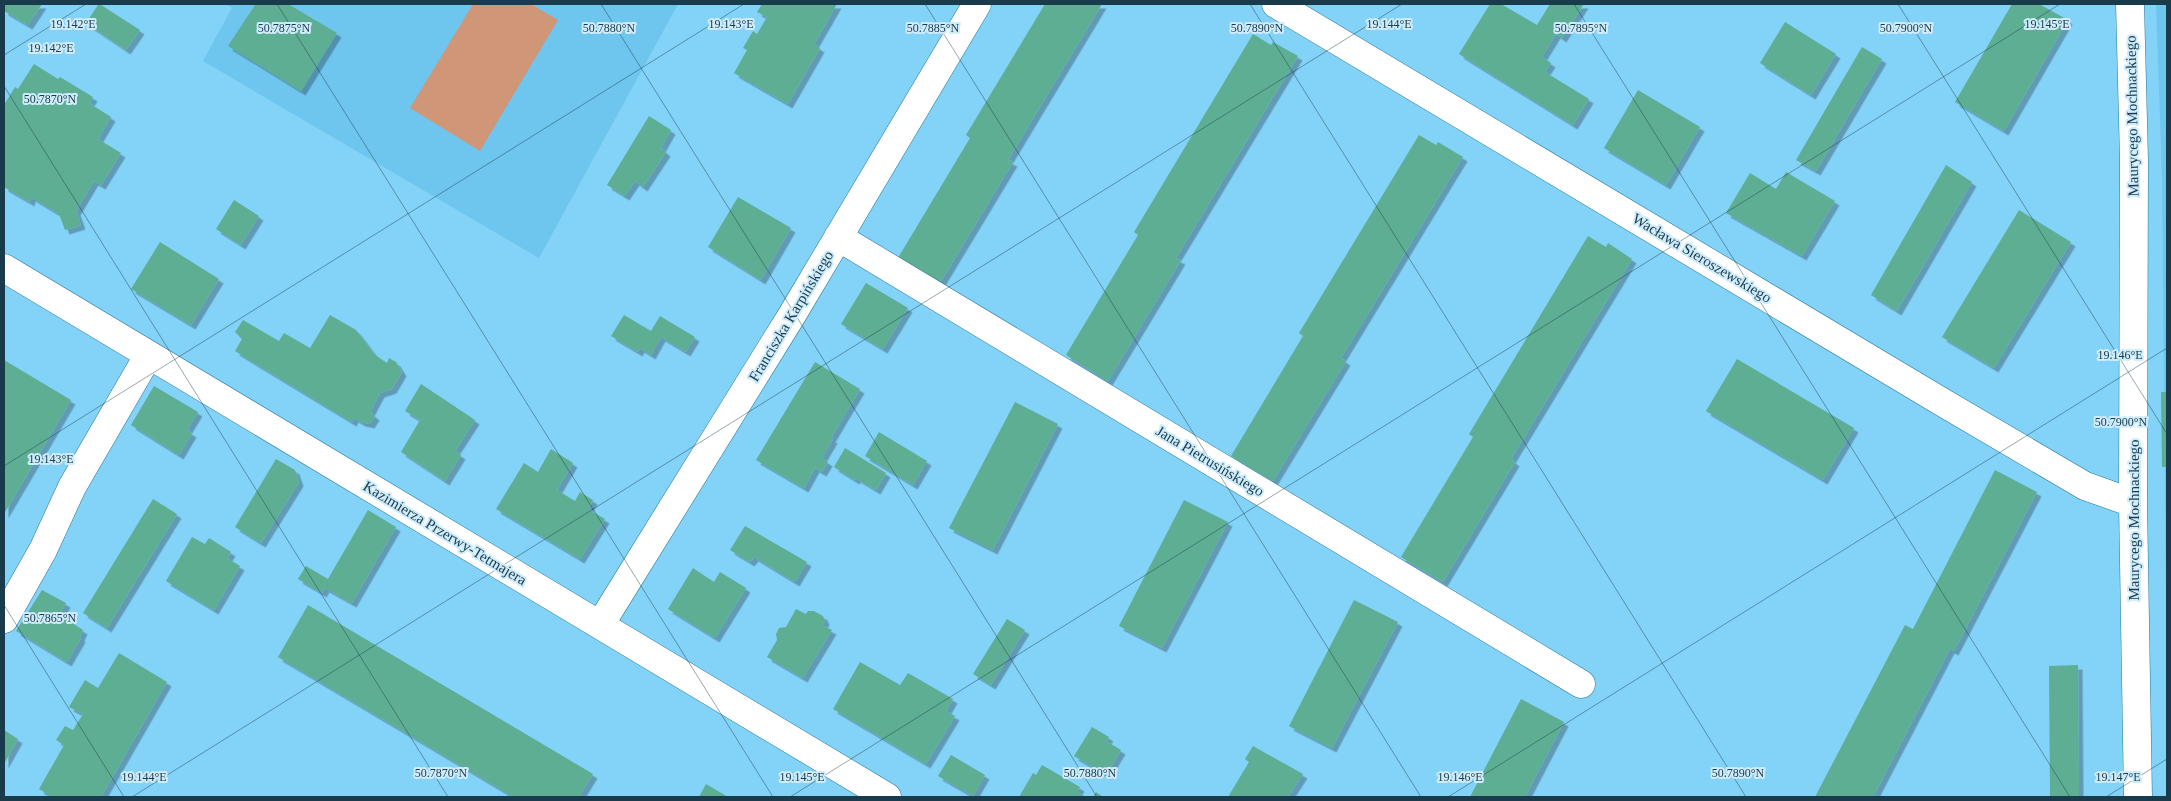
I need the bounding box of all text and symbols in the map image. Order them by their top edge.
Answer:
text: 19.142°E [50,17,96,31]
text: 19.143°E [708,17,754,31]
text: 19.144°E [1366,17,1412,31]
text: 19.145°E [2024,17,2070,31]
text: 50.7875°N [258,21,311,35]
text: 50.7880°N [583,21,636,35]
text: 50.7885°N [907,21,960,35]
text: 50.7890°N [1231,21,1284,35]
text: 50.7895°N [1555,21,1608,35]
text: 50.7900°N [1880,21,1933,35]
street label: Maurycego Mochnackiego [2123,35,2141,197]
text: 19.142°E [28,41,74,55]
text: 50.7870°N [24,92,77,106]
street label: Wacława Sieroszewskiego [1630,210,1774,306]
street label: Franciszka Karpińskiego [746,248,836,384]
text: 19.146°E [2097,348,2143,362]
text: 50.7900°N [2095,415,2148,429]
street label: Jana Pietrusińskiego [1153,422,1267,500]
street label: Maurycego Mochnackiego [2126,439,2142,601]
text: 19.143°E [28,452,74,466]
street label: Kazimierza Przerwy-Tetmajera [360,478,530,588]
text: 50.7865°N [24,611,77,625]
text: 50.7870°N [415,766,468,780]
text: 50.7880°N [1064,766,1117,780]
text: 50.7890°N [1712,766,1765,780]
text: 19.144°E [121,770,167,784]
text: 19.145°E [779,770,825,784]
text: 19.146°E [1437,770,1483,784]
text: 19.147°E [2095,770,2141,784]

